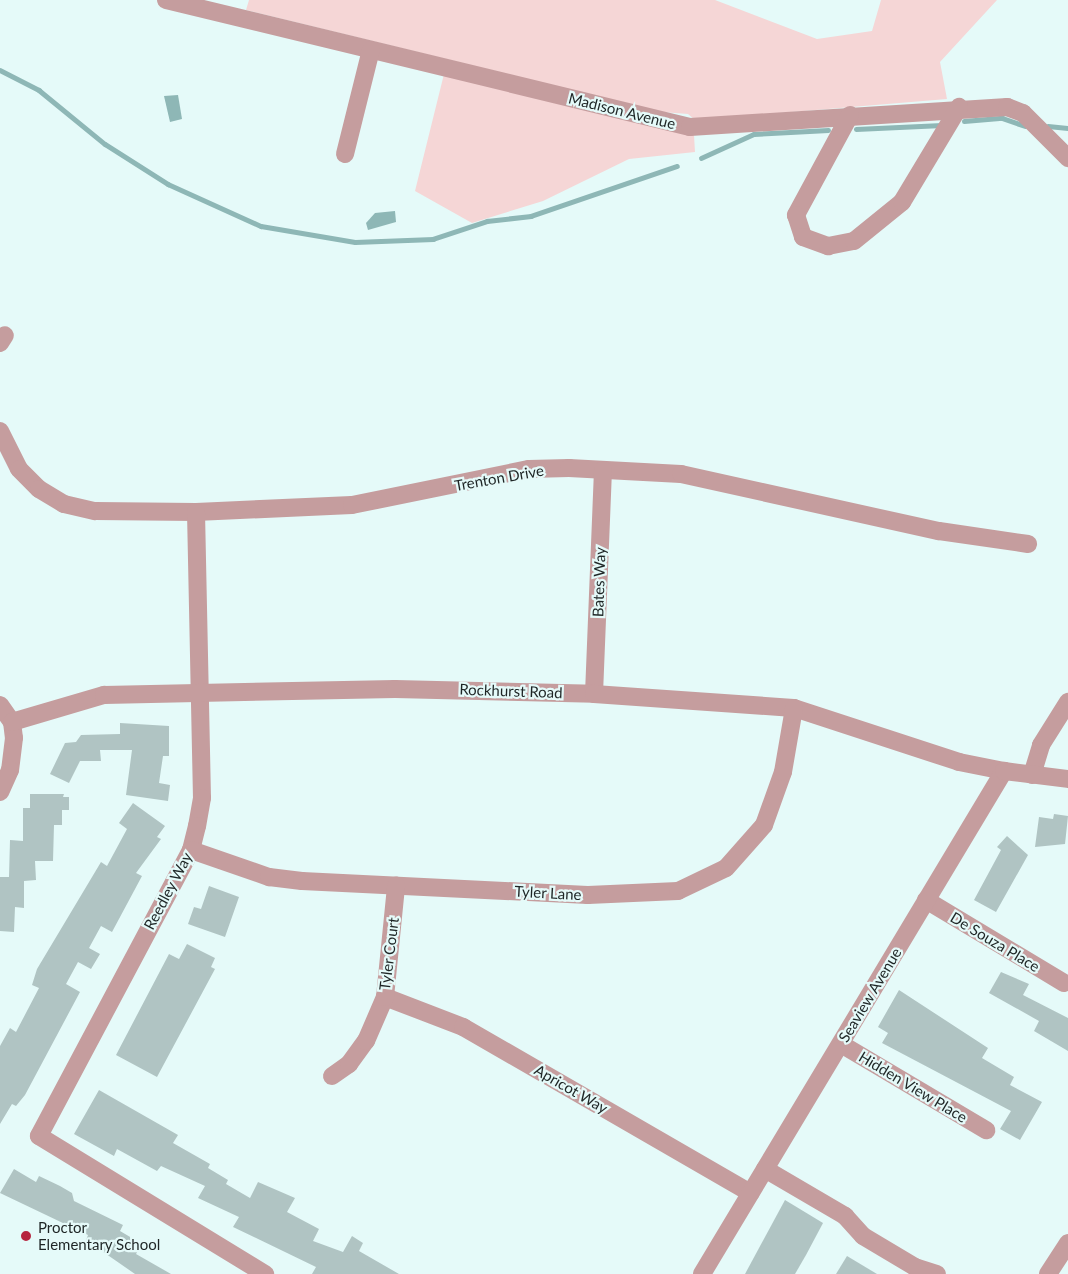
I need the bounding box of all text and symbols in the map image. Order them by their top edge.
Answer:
street label: Madison Avenue [566,89,678,133]
street label: Trenton Drive [453,461,545,495]
street label: Bates Way [589,547,609,617]
street label: Rockhurst Road [459,680,563,702]
street label: Reedley Way [140,849,196,933]
street label: Tyler Lane [514,882,582,904]
street label: De Souza Place [947,908,1043,976]
street label: Tyler Court [376,916,402,992]
street label: Seaview Avenue [835,944,905,1046]
street label: Hidden View Place [855,1047,971,1127]
street label: Apricot Way [531,1061,611,1117]
place label: Proctor Elementary School [38,1218,161,1253]
marker: Proctor Elementary School [19,1229,33,1243]

